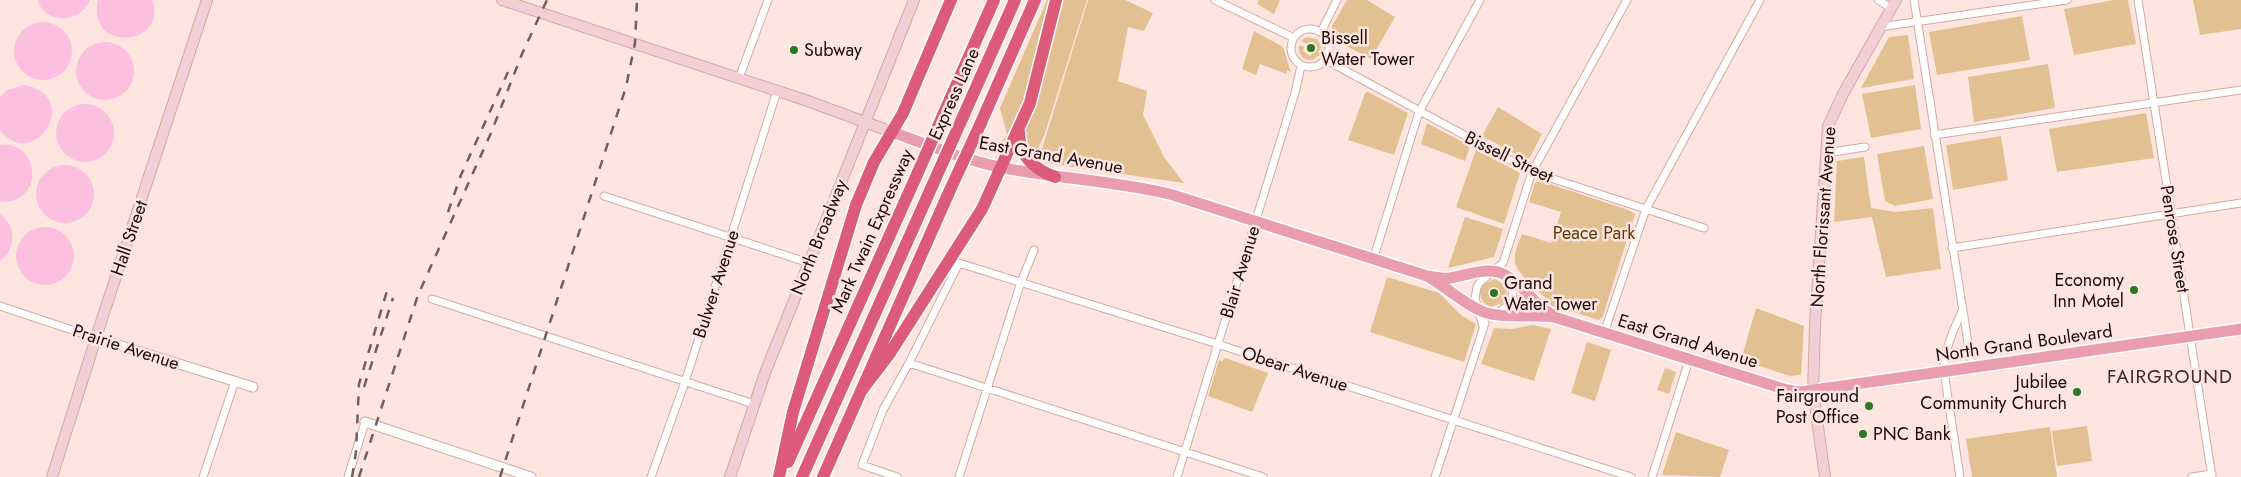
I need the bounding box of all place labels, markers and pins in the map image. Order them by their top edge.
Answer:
place label: Bissell Water Tower [1321,25,1415,72]
place label: Subway [804,37,862,63]
marker: Bissell Water Tower [1305,42,1317,54]
marker: Subway [788,44,800,56]
place label: Economy Inn Motel [2053,267,2124,314]
place label: Grand Water Tower [1504,270,1598,317]
marker: Economy Inn Motel [2128,284,2140,296]
marker: Grand Water Tower [1488,287,1500,299]
place label: Jubilee Community Church [1920,369,2067,416]
place label: Fairground Post Office [1776,383,1859,430]
marker: Jubilee Community Church [2071,386,2083,398]
marker: Fairground Post Office [1863,400,1875,412]
place label: PNC Bank [1873,421,1951,447]
marker: PNC Bank [1857,428,1869,440]

